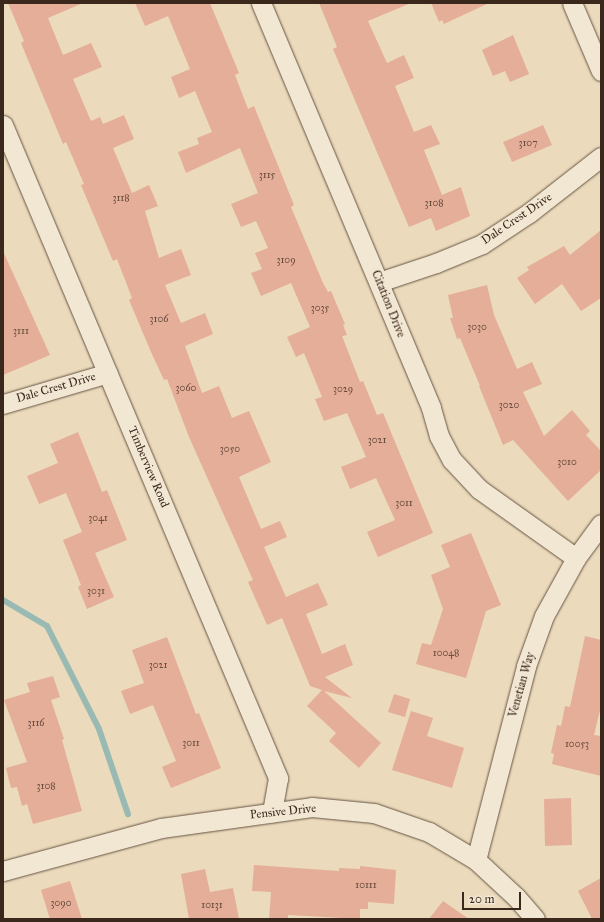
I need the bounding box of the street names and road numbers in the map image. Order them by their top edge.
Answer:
street label: Dale Crest Drive [479,190,555,248]
street label: Citation Drive [368,268,408,340]
street label: Dale Crest Drive [15,370,97,406]
street label: Timberview Road [124,424,172,510]
street label: Venetian Way [506,651,538,719]
street label: Pensive Drive [249,801,317,823]

